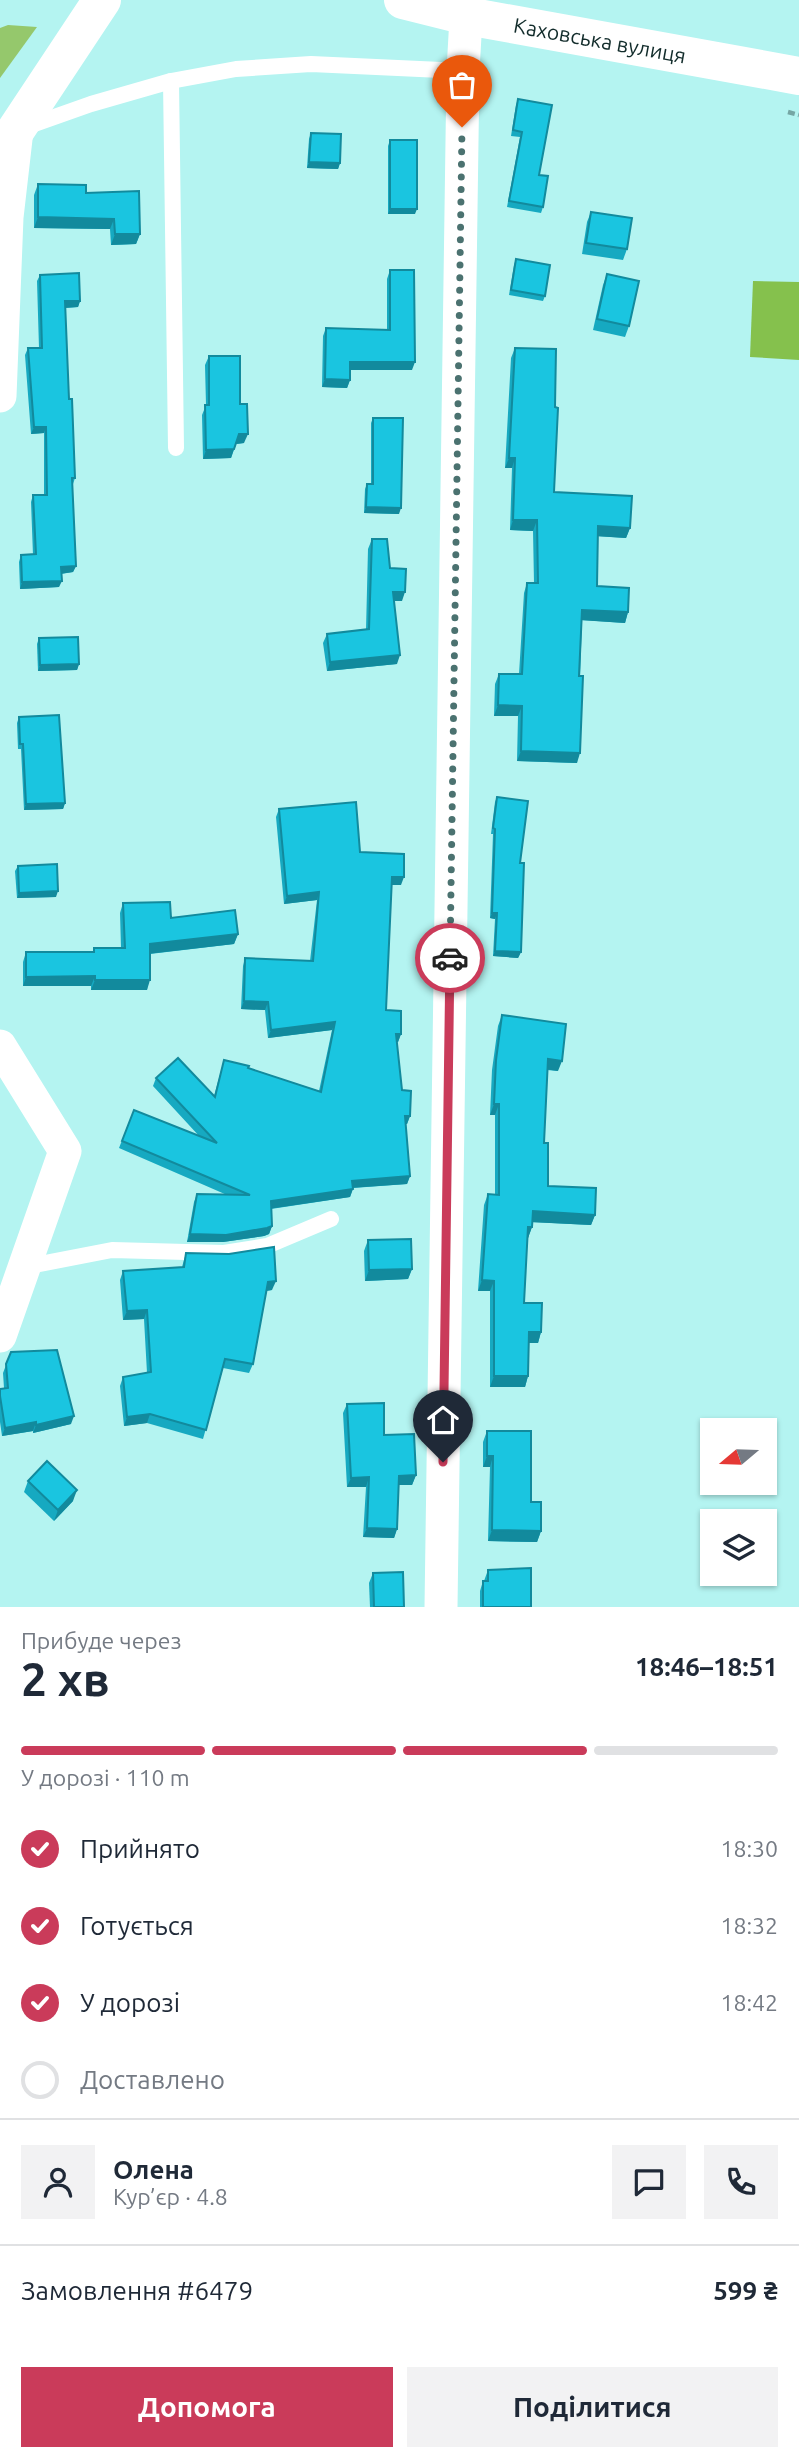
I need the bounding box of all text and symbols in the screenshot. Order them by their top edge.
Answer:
street label: Каховська вулиця [512,13,688,67]
pin [432,55,492,127]
icon: bag [443,66,481,104]
courier [415,923,485,993]
icon: car [431,939,469,977]
pin [413,1390,473,1462]
icon: home [424,1401,462,1439]
north arrow [700,1418,777,1494]
map controls [700,1418,777,1586]
button: layers [700,1509,777,1586]
text: Прибуде через [21,1628,182,1653]
text: 18:46–18:51 [635,1652,778,1681]
text: 2 хв [21,1653,110,1705]
text: У дорозі · 110 m [21,1765,190,1790]
icon: check [21,1830,59,1868]
text: Прийнято [80,1834,200,1863]
text: 18:30 [720,1836,778,1861]
icon: check [21,1907,59,1945]
text: Готується [80,1911,194,1940]
text: 18:32 [720,1913,778,1938]
icon: check [21,1984,59,2022]
text: У дорозі [80,1988,180,2017]
text: 18:42 [720,1990,778,2015]
text: Доставлено [80,2065,225,2094]
button: person [21,2145,95,2219]
button: chat [612,2145,686,2219]
button: phone [704,2145,778,2219]
text: Олена [113,2155,194,2184]
text: Кур’єр · 4.8 [113,2184,228,2209]
text: Замовлення #6479 [21,2276,253,2305]
text: 599 ₴ [713,2276,778,2305]
button: Допомога [21,2367,393,2447]
button: Поділитися [407,2367,778,2447]

